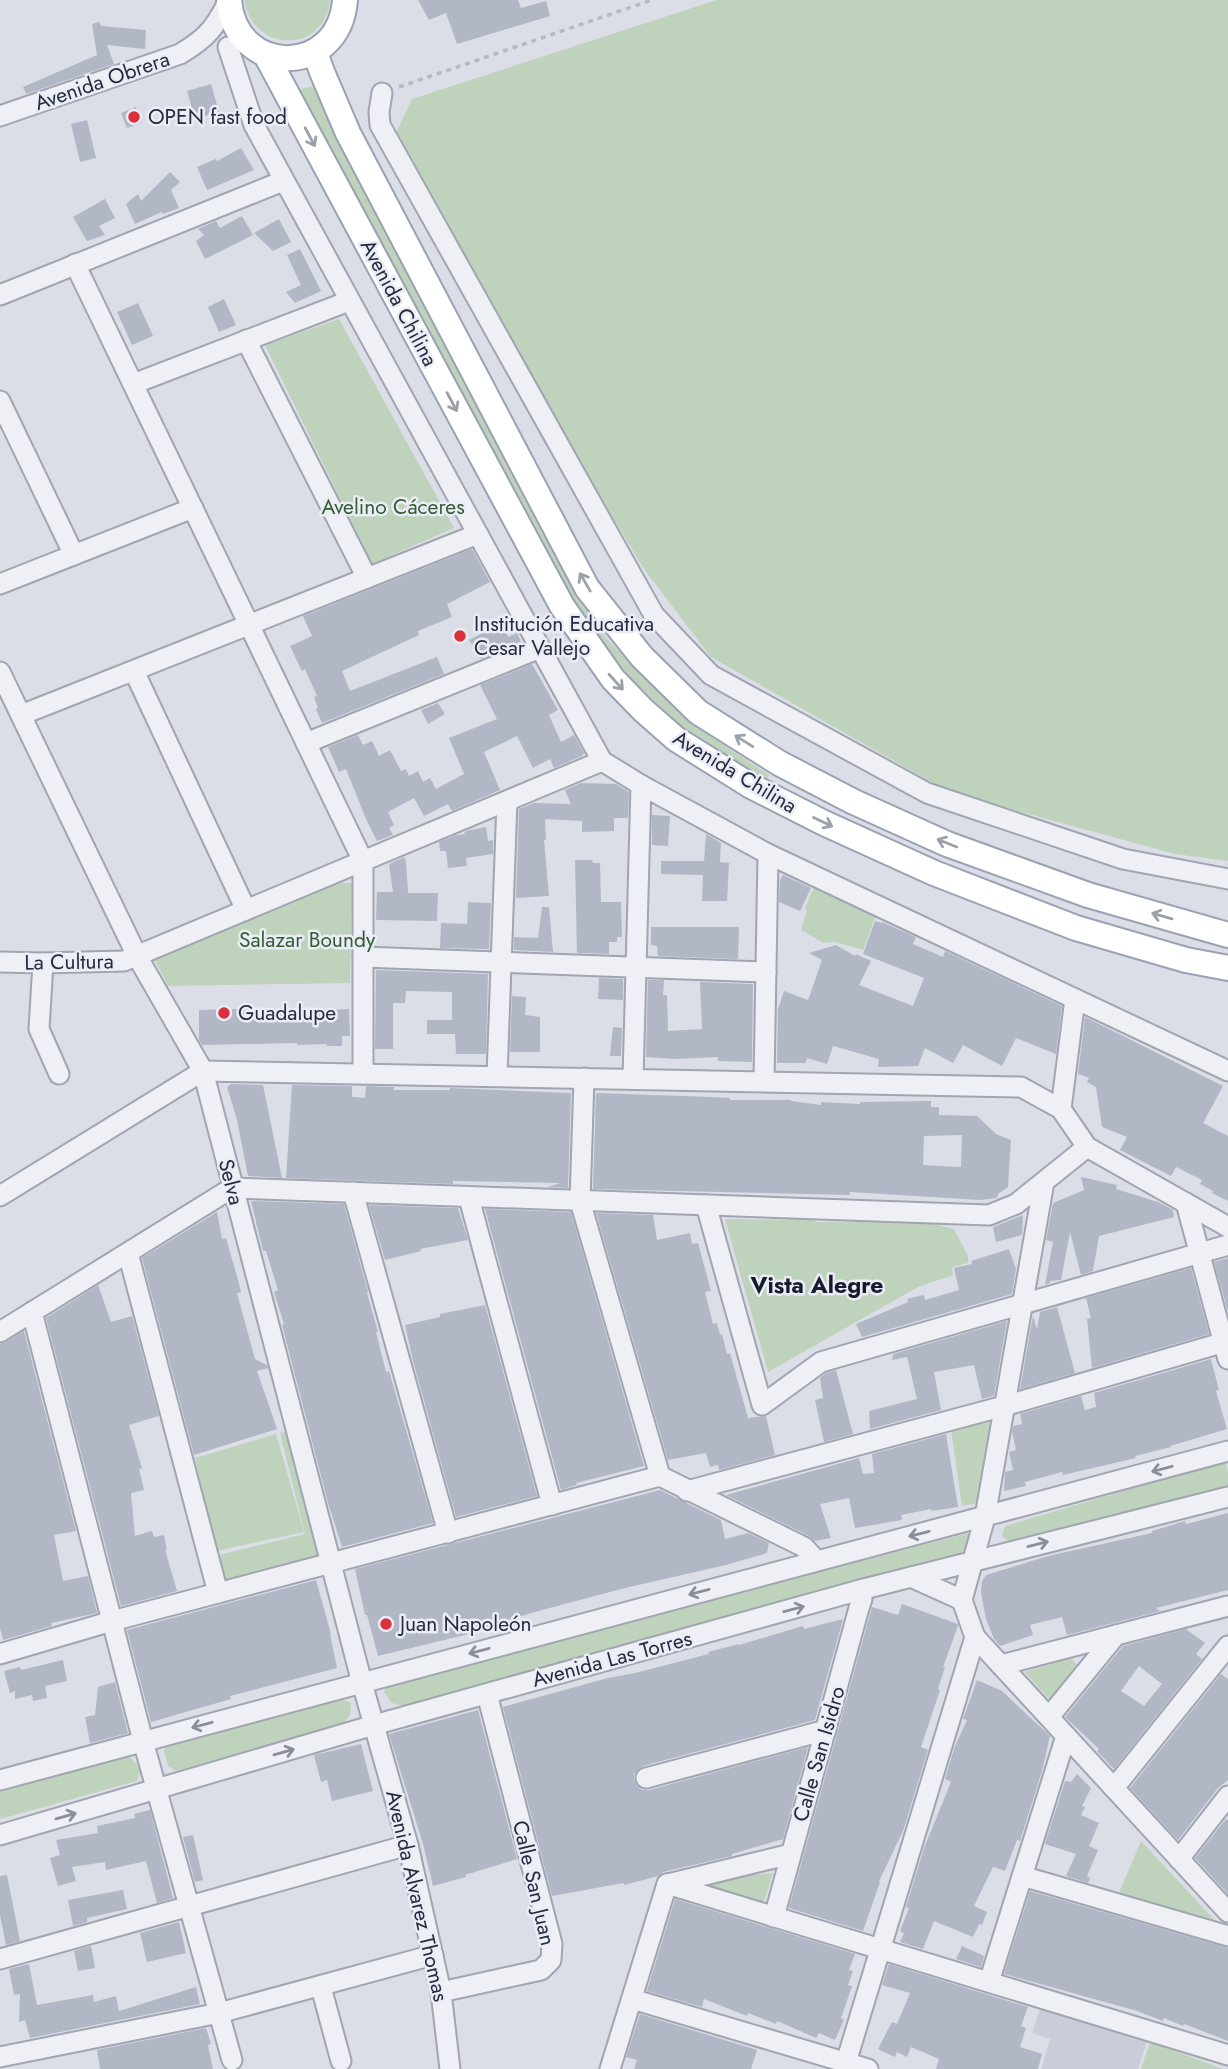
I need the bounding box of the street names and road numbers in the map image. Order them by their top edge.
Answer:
street label: Avenida Obrera [30,44,174,118]
street label: Avenida Chilina [353,234,445,372]
street label: Avenida Chilina [667,723,803,821]
street label: La Cultura [24,946,114,978]
street label: Selva [211,1156,251,1208]
street label: Avenida Las Torres [529,1623,695,1695]
street label: Calle San Isidro [785,1683,853,1825]
street label: Avenida Alvarez Thomas [378,1787,456,2005]
street label: Calle San Juan [505,1818,563,1948]

